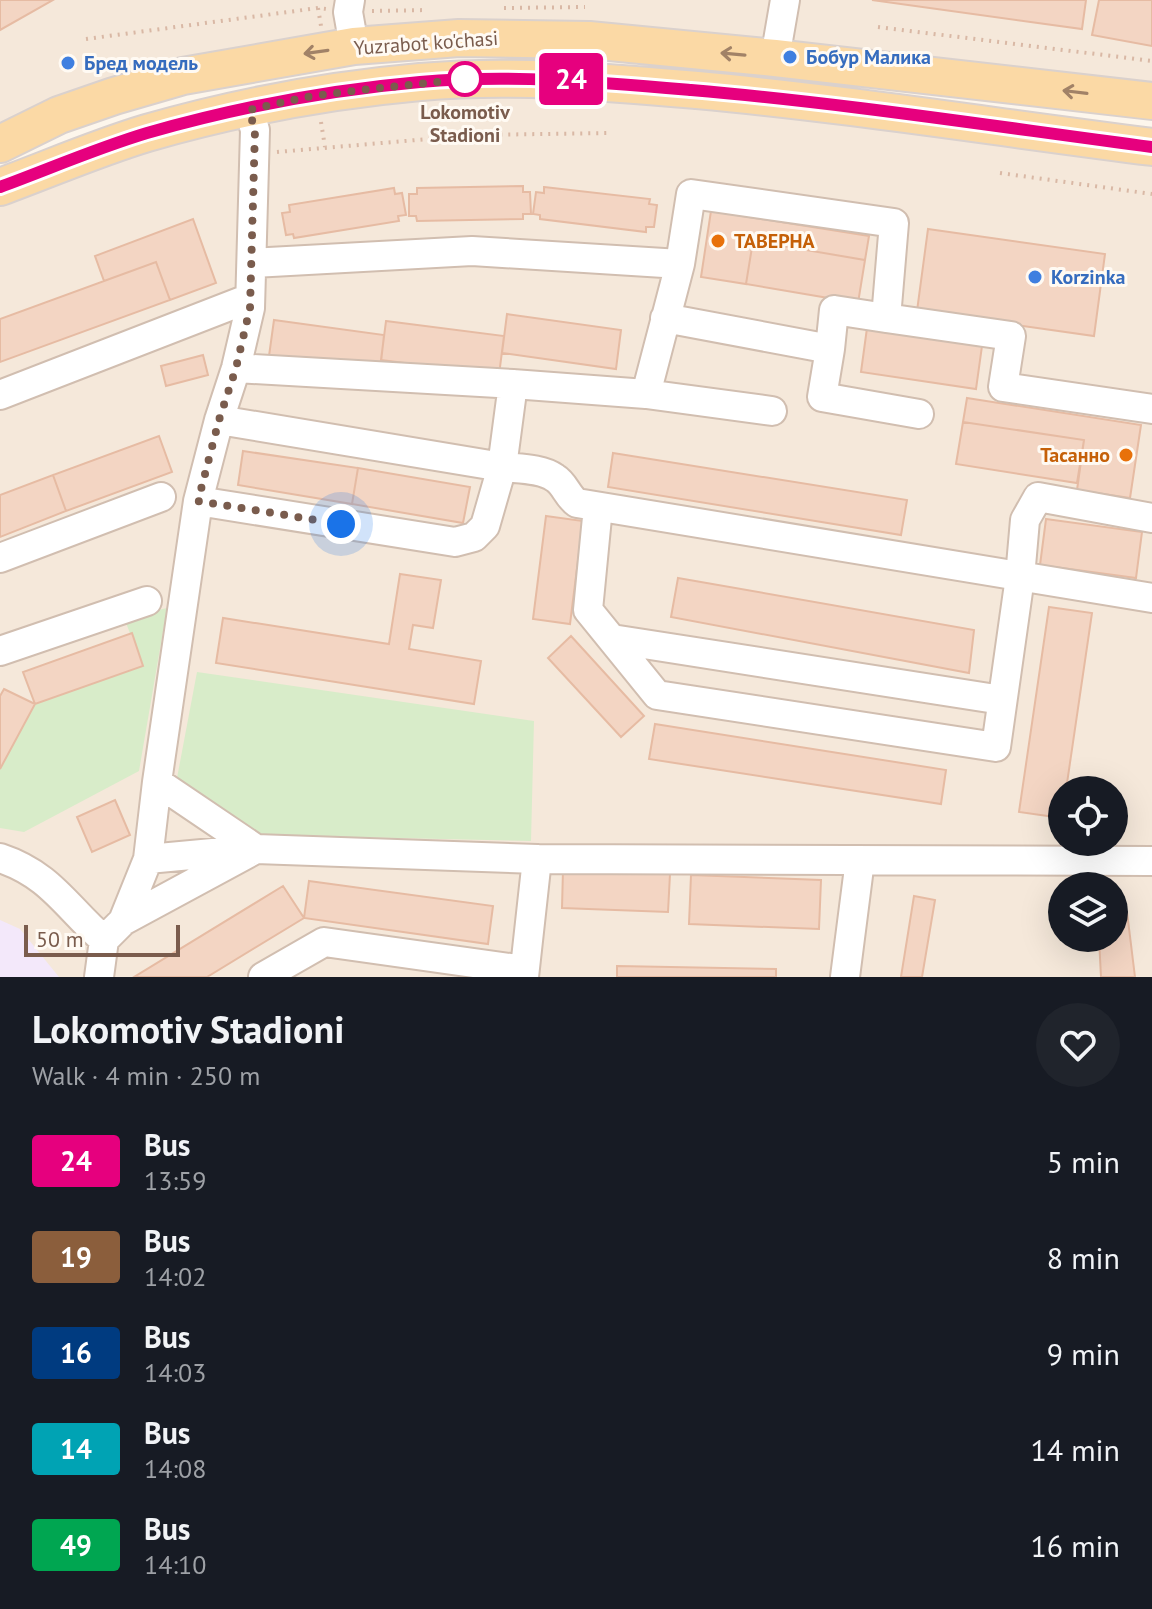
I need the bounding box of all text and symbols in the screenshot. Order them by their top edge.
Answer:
street label: Yuzrabot ko'chasi [353,25,499,61]
place label: Бобур Малика [806,44,931,70]
one-way arrow [304,46,329,61]
one-way arrow [720,46,747,61]
marker: Бобур Малика [781,48,799,66]
place label: Бред модель [84,50,198,76]
line badge: 24 [535,53,607,105]
marker: Бред модель [59,54,77,72]
text: 24 [555,60,587,97]
marker: Lokomotiv Stadioni [448,62,482,96]
one-way arrow [1062,84,1088,99]
place label: Lokomotiv Stadioni [420,99,510,148]
place label: ТАВЕРНА [734,228,816,254]
marker: ТАВЕРНА [709,232,727,250]
place label: Korzinka [1051,264,1125,290]
marker: Korzinka [1026,268,1044,286]
place label: Тасанно [1040,442,1110,468]
marker: Тасанно [1117,446,1135,464]
your location [321,504,361,544]
map controls [1048,776,1128,952]
button: locate [1048,776,1128,856]
button: layers [1048,872,1128,952]
scale bar [24,921,180,957]
text: 50 m [36,925,84,953]
button: heart [1036,1003,1120,1087]
text: Lokomotiv Stadioni [32,1004,344,1053]
text: Walk · 4 min · 250 m [32,1059,260,1092]
text: Bus [144,1125,191,1164]
text: 24 [60,1142,92,1179]
text: 5 min [1047,1142,1120,1181]
text: 13:59 [144,1164,206,1197]
text: Bus [144,1221,191,1260]
text: 19 [60,1238,92,1275]
text: 8 min [1047,1238,1120,1277]
text: 14:02 [144,1260,206,1293]
text: Bus [144,1317,191,1356]
text: 16 [60,1334,92,1371]
text: 9 min [1047,1334,1120,1373]
text: 14:03 [144,1356,206,1389]
text: Bus [144,1413,191,1452]
text: 14 [60,1430,92,1467]
text: 14 min [1030,1430,1120,1469]
text: 14:08 [144,1452,206,1485]
text: Bus [144,1509,191,1548]
text: 49 [60,1526,92,1563]
text: 16 min [1030,1526,1120,1565]
text: 14:10 [144,1548,206,1581]

